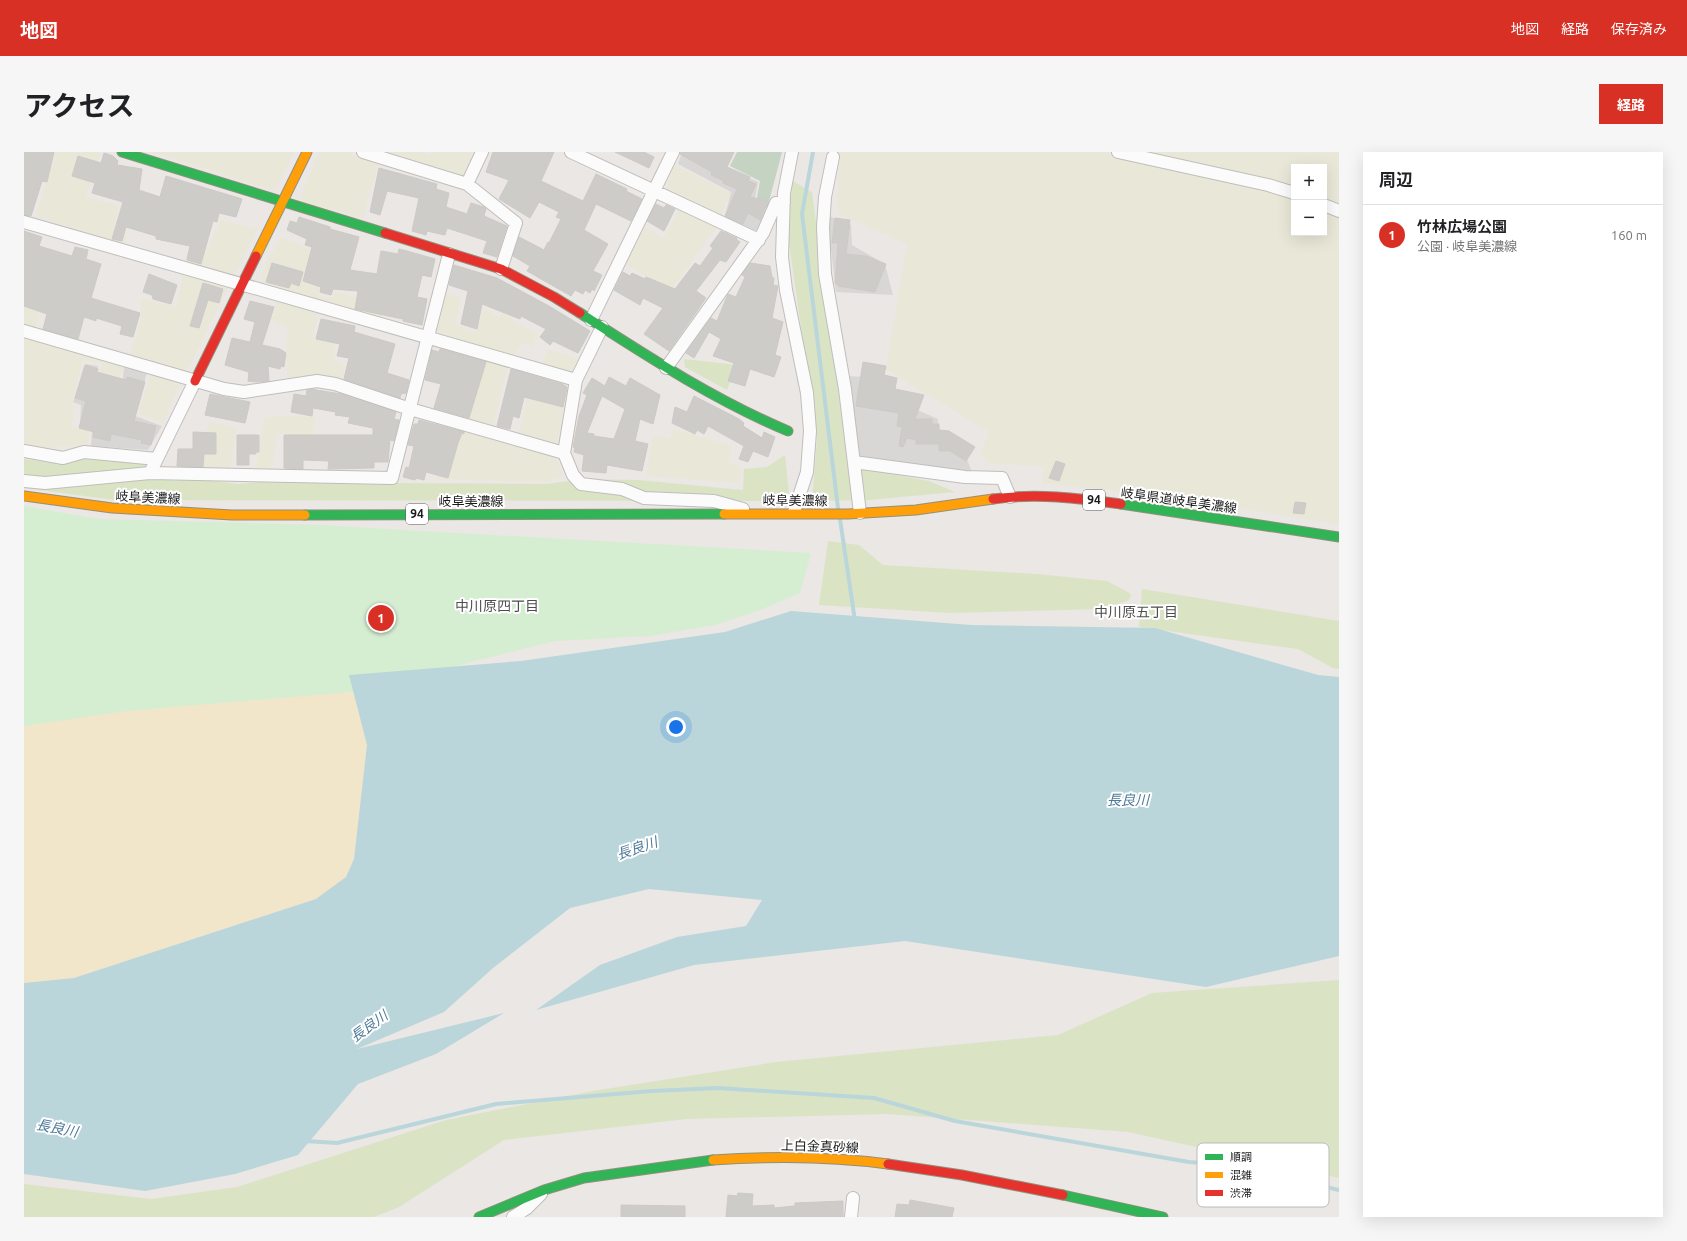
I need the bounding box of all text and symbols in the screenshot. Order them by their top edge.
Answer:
text: 地図 [20,19,58,41]
text: 地図 [1511,21,1539,37]
text: 経路 [1561,21,1589,37]
text: 保存済み [1611,21,1667,37]
button: 経路 [1599,84,1663,124]
text: アクセス [24,90,135,121]
map controls [1291,164,1327,236]
button: + [1291,164,1327,200]
text: 周辺 [1379,170,1413,189]
button: − [1291,200,1327,236]
text: 竹林広場公園 [1417,218,1507,235]
text: 1 [1388,228,1396,242]
text: 160 m [1611,228,1647,242]
text: 公園 · 岐阜美濃線 [1417,239,1517,253]
street label: 岐阜県道岐阜美濃線 [1120,485,1238,515]
street label: 岐阜美濃線 [115,488,181,506]
road number: 94 [1083,490,1105,510]
street label: 岐阜美濃線 [762,492,828,508]
street label: 岐阜美濃線 [438,494,504,508]
road number: 94 [406,504,428,524]
district label: 中川原四丁目 [455,598,539,614]
pin: 1 [368,603,394,633]
district label: 中川原五丁目 [1094,604,1178,620]
your location [666,717,686,737]
water label: 長良川 [1107,792,1151,808]
water label: 長良川 [615,833,661,862]
water label: 長良川 [347,1006,392,1045]
water label: 長良川 [35,1116,81,1140]
street label: 上白金真砂線 [781,1138,859,1154]
legend [1197,1143,1329,1207]
text: 順調 [1230,1151,1252,1163]
text: 混雑 [1230,1169,1252,1181]
text: 渋滞 [1230,1187,1252,1199]

